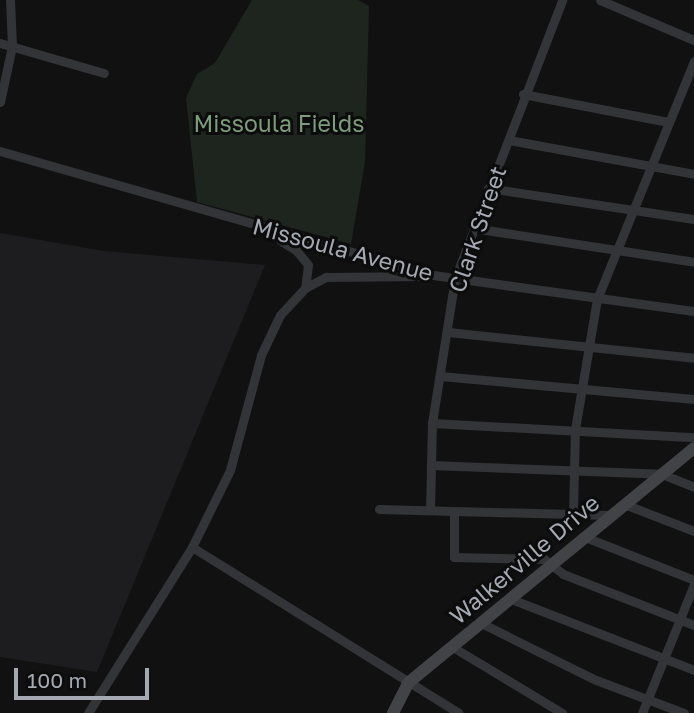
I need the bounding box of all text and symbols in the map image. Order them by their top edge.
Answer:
park label: Missoula Fields [194,109,364,137]
street label: Clark Street [442,162,512,296]
street label: Missoula Avenue [250,212,436,286]
street label: Walkerville Drive [444,488,604,630]
scale bar [18,654,152,698]
text: 100 m [27,667,87,693]

